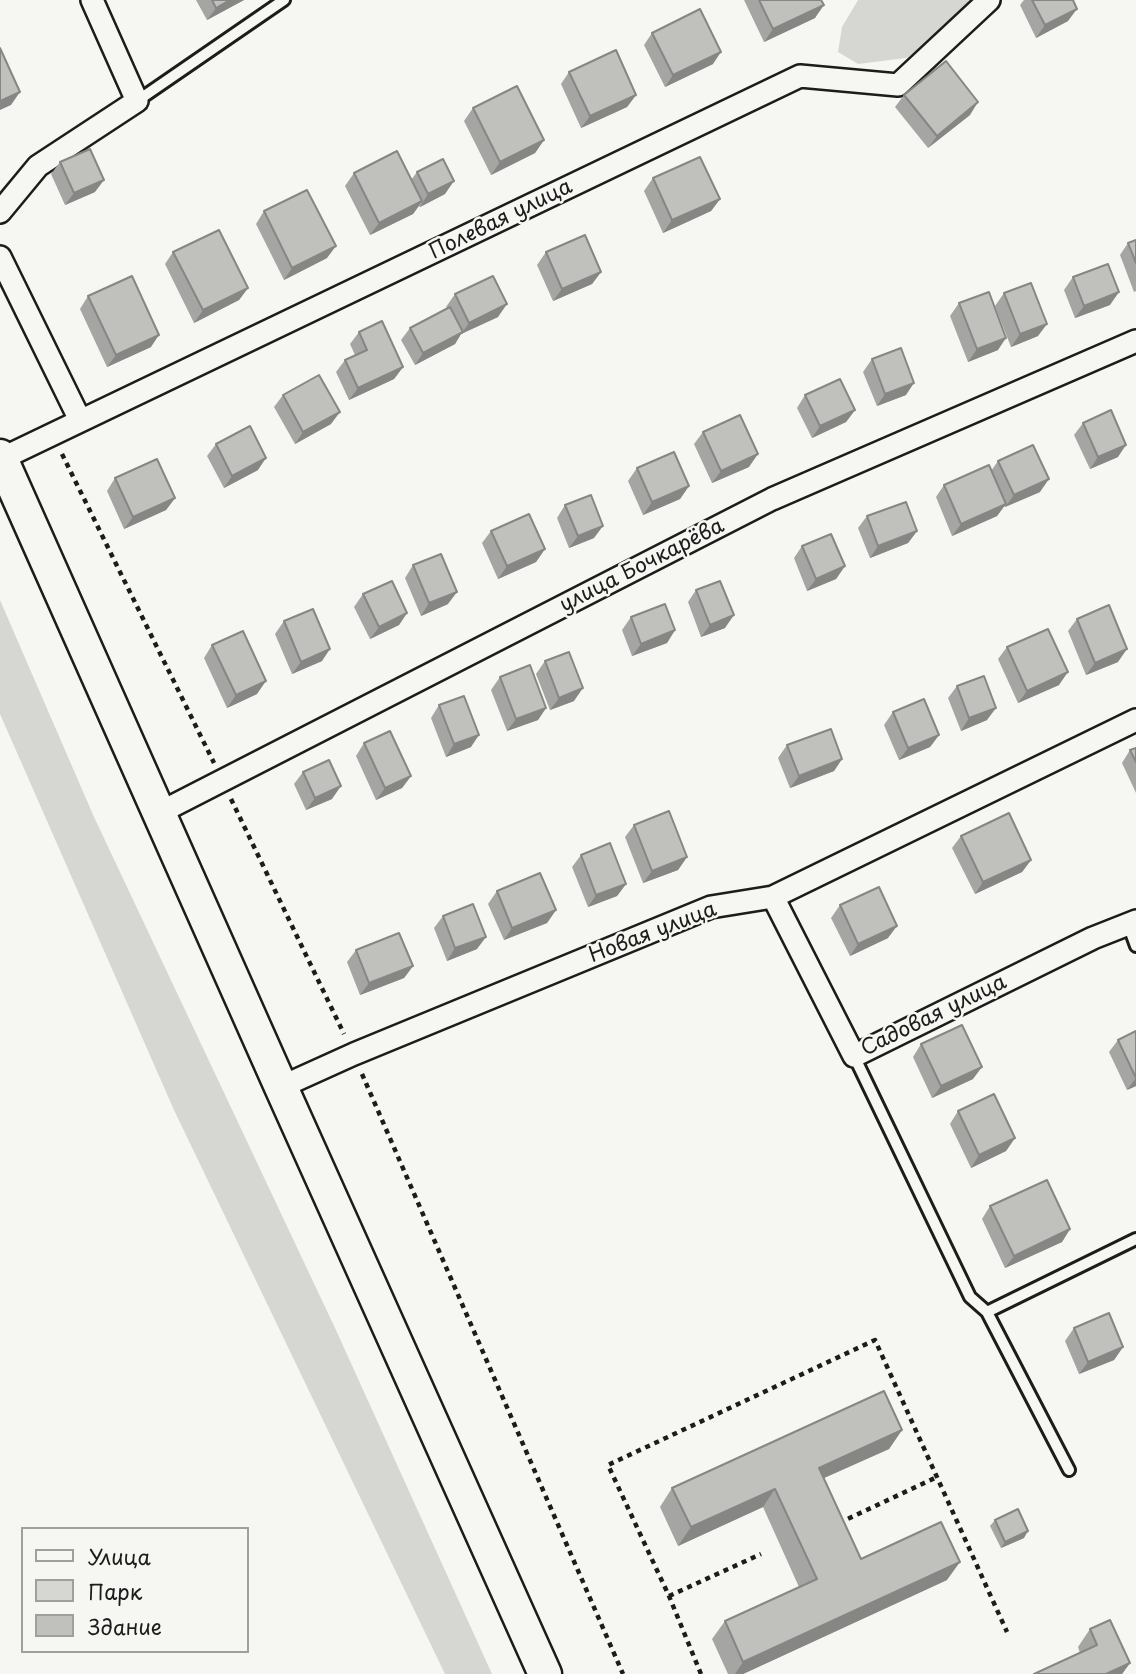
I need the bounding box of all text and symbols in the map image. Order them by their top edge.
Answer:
street label: Полевая улица [425,175,577,265]
street label: улица Бочкарёва [556,514,728,618]
street label: Новая улица [586,897,720,969]
street label: Садовая улица [857,970,1011,1062]
legend [21,1527,248,1653]
text: Улица [88,1540,151,1572]
text: Парк [88,1575,142,1607]
text: Здание [88,1610,162,1642]

